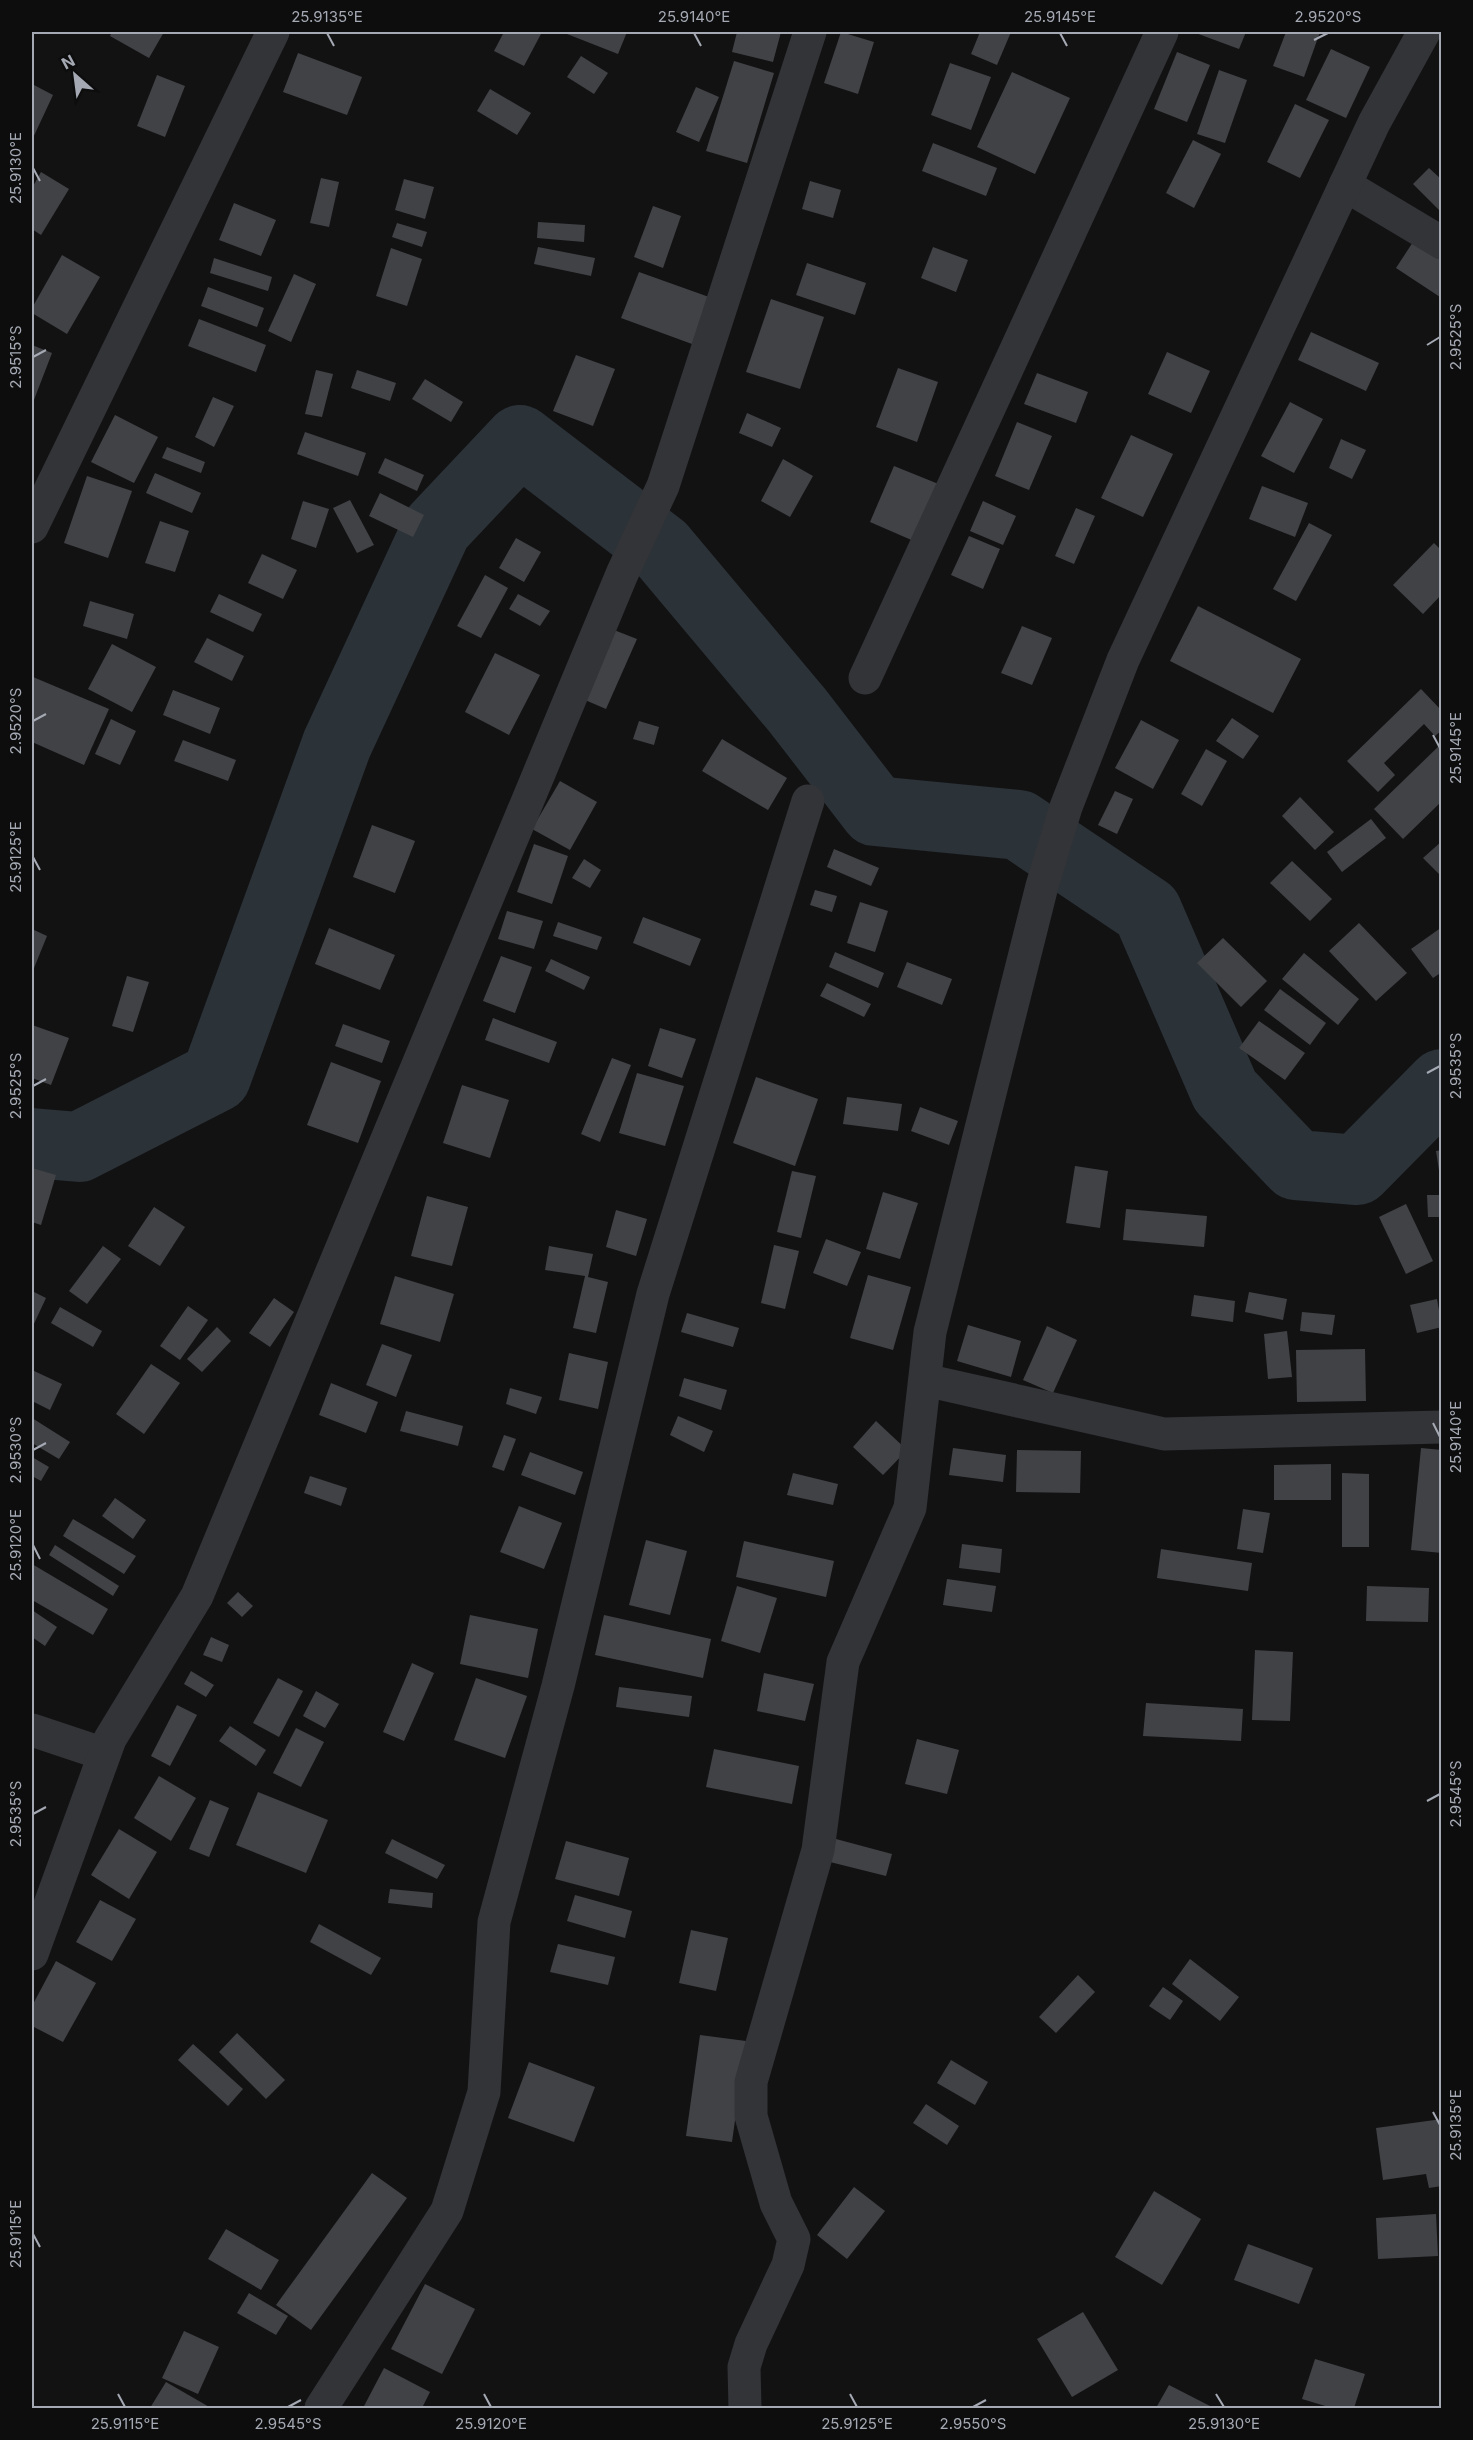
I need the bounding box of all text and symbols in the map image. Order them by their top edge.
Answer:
text: 25.9135°E [291,7,363,26]
text: 25.9140°E [658,7,730,26]
text: 25.9145°E [1024,7,1096,26]
text: 2.9520°S [1295,7,1361,26]
north arrow [45,45,105,105]
text: N [58,50,78,73]
text: 25.9130°E [6,132,25,204]
text: 2.9525°S [1446,304,1465,370]
text: 2.9515°S [6,325,25,389]
text: 2.9520°S [6,688,25,754]
text: 25.9145°E [1446,712,1465,784]
text: 25.9125°E [6,821,25,893]
text: 2.9535°S [1446,1033,1465,1099]
text: 2.9525°S [6,1053,25,1119]
text: 25.9140°E [1446,1401,1465,1473]
text: 2.9530°S [6,1417,25,1483]
text: 25.9120°E [6,1509,25,1581]
text: 2.9545°S [1446,1760,1465,1828]
text: 2.9535°S [6,1781,25,1847]
text: 25.9135°E [1446,2089,1465,2161]
text: 25.9115°E [6,2200,25,2268]
text: 25.9115°E [91,2414,159,2433]
text: 2.9545°S [254,2414,322,2433]
text: 25.9120°E [455,2414,527,2433]
text: 25.9125°E [821,2414,893,2433]
text: 2.9550°S [940,2414,1006,2433]
text: 25.9130°E [1188,2414,1260,2433]

